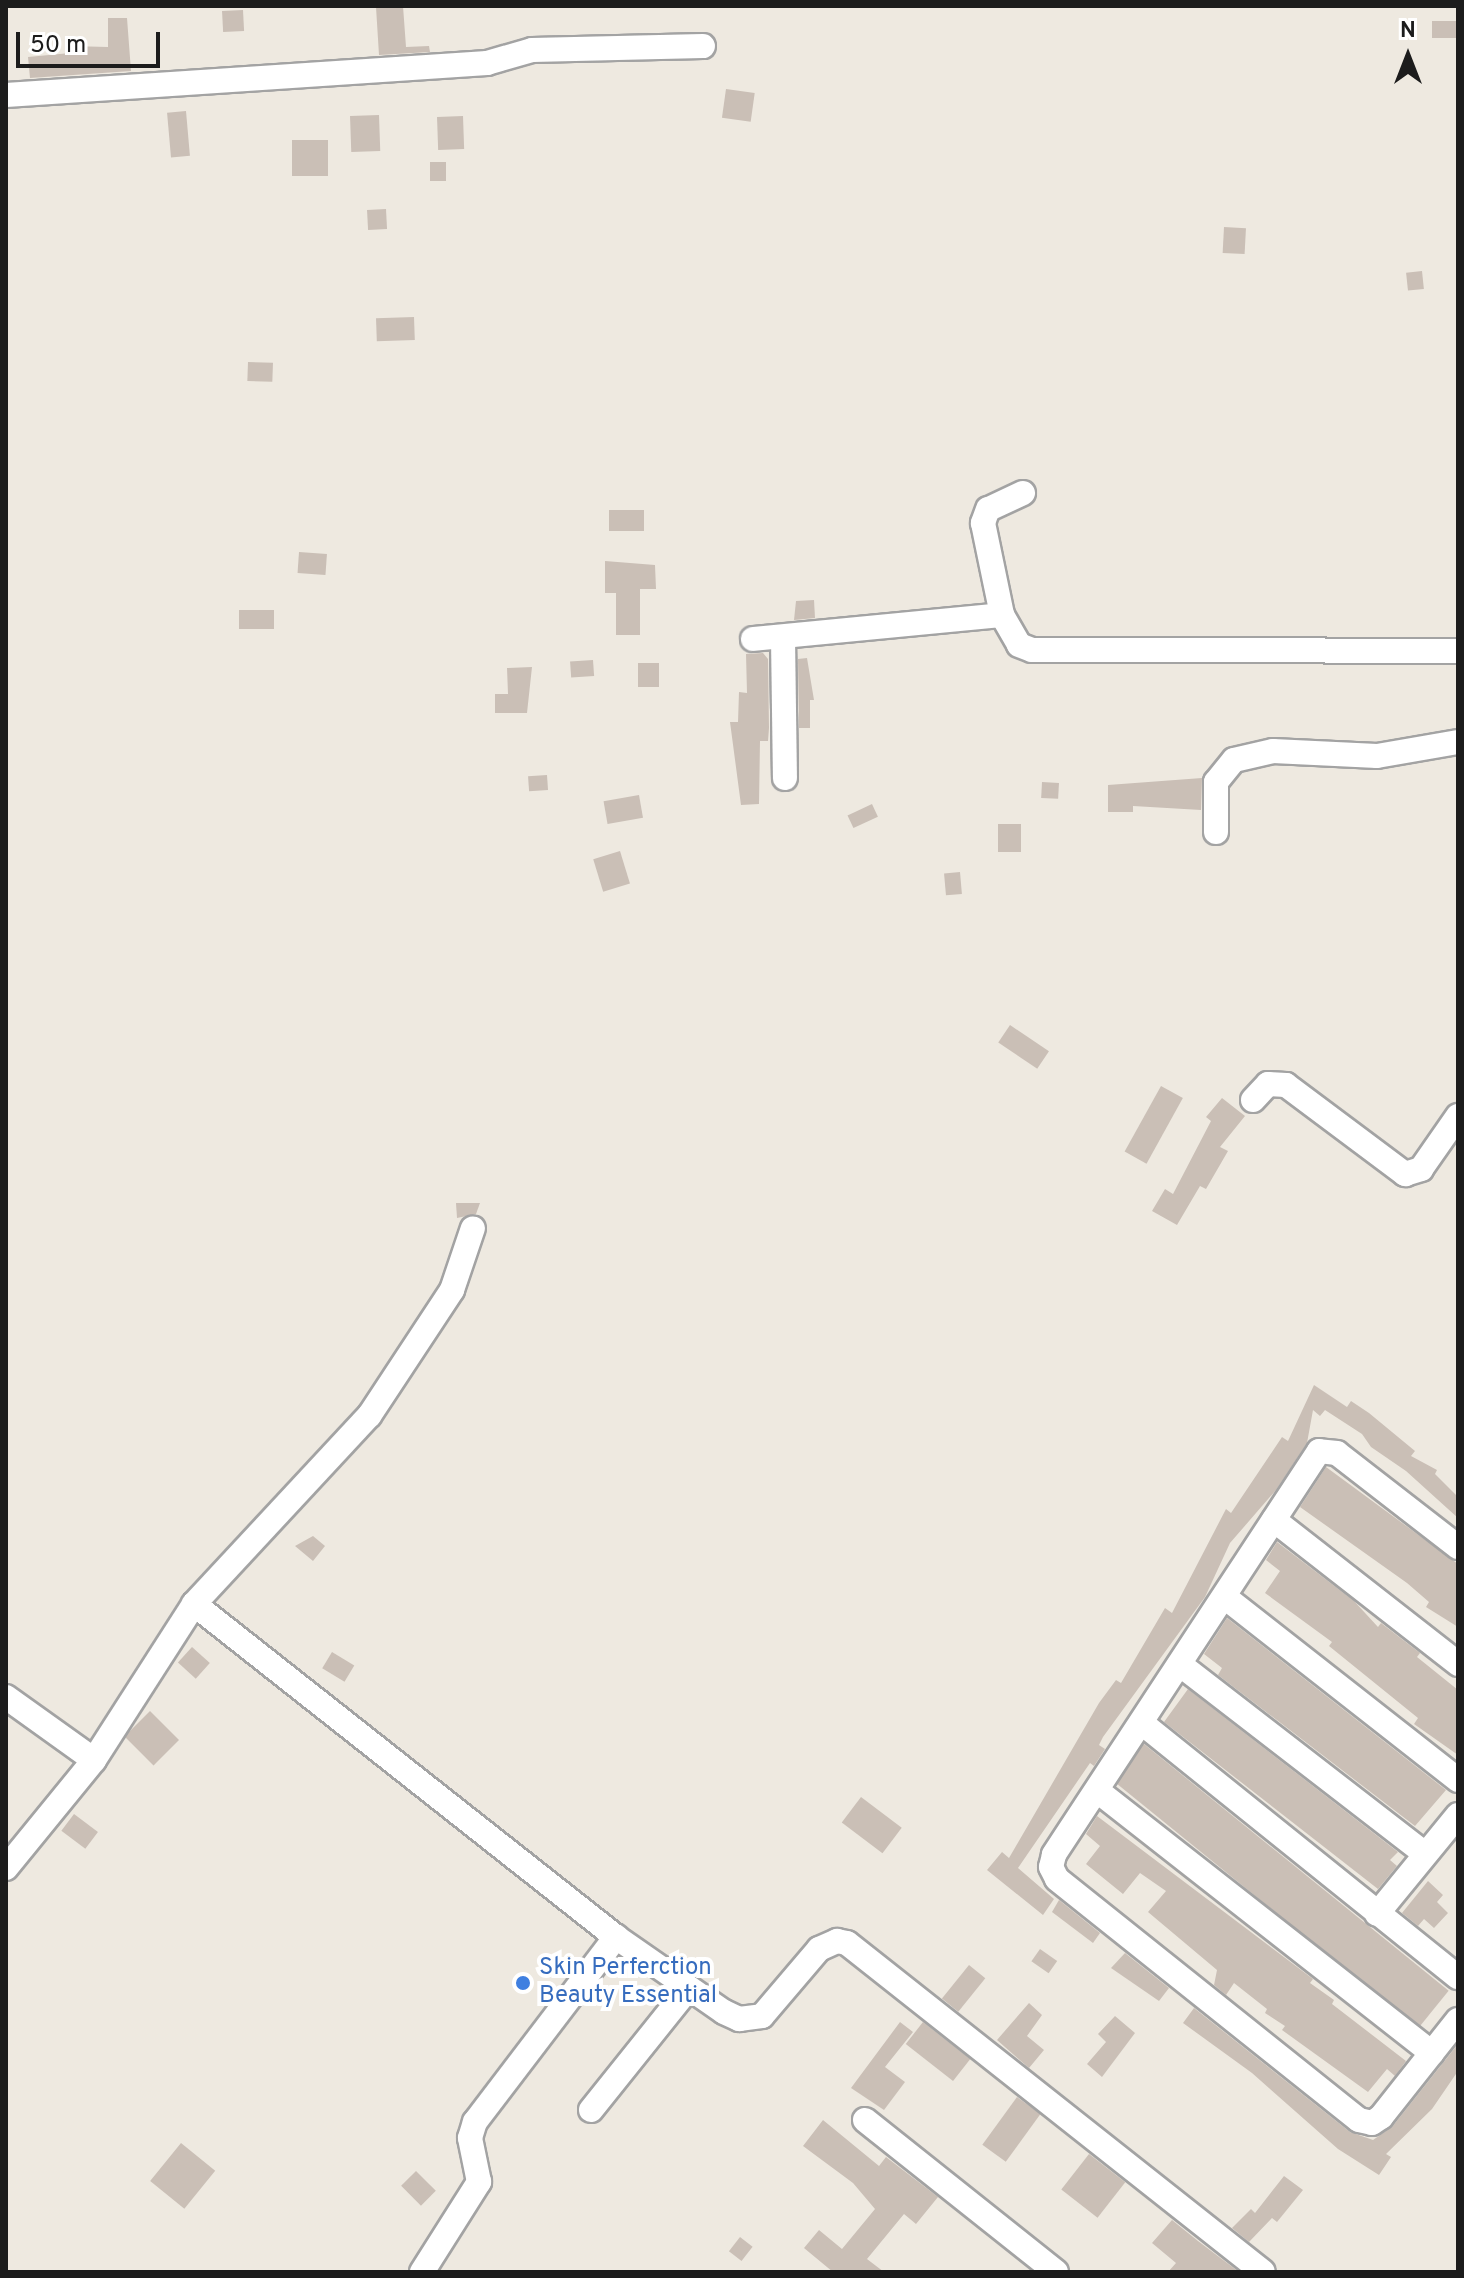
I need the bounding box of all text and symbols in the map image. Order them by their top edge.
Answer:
scale bar [20,16,164,66]
north arrow [1368,16,1448,96]
text: N [1400,18,1416,45]
text: 50 m [30,31,86,61]
place label: Skin Perferction Beauty Essential [539,1955,717,2011]
marker: Skin Perferction Beauty Essential [514,1974,532,1992]

